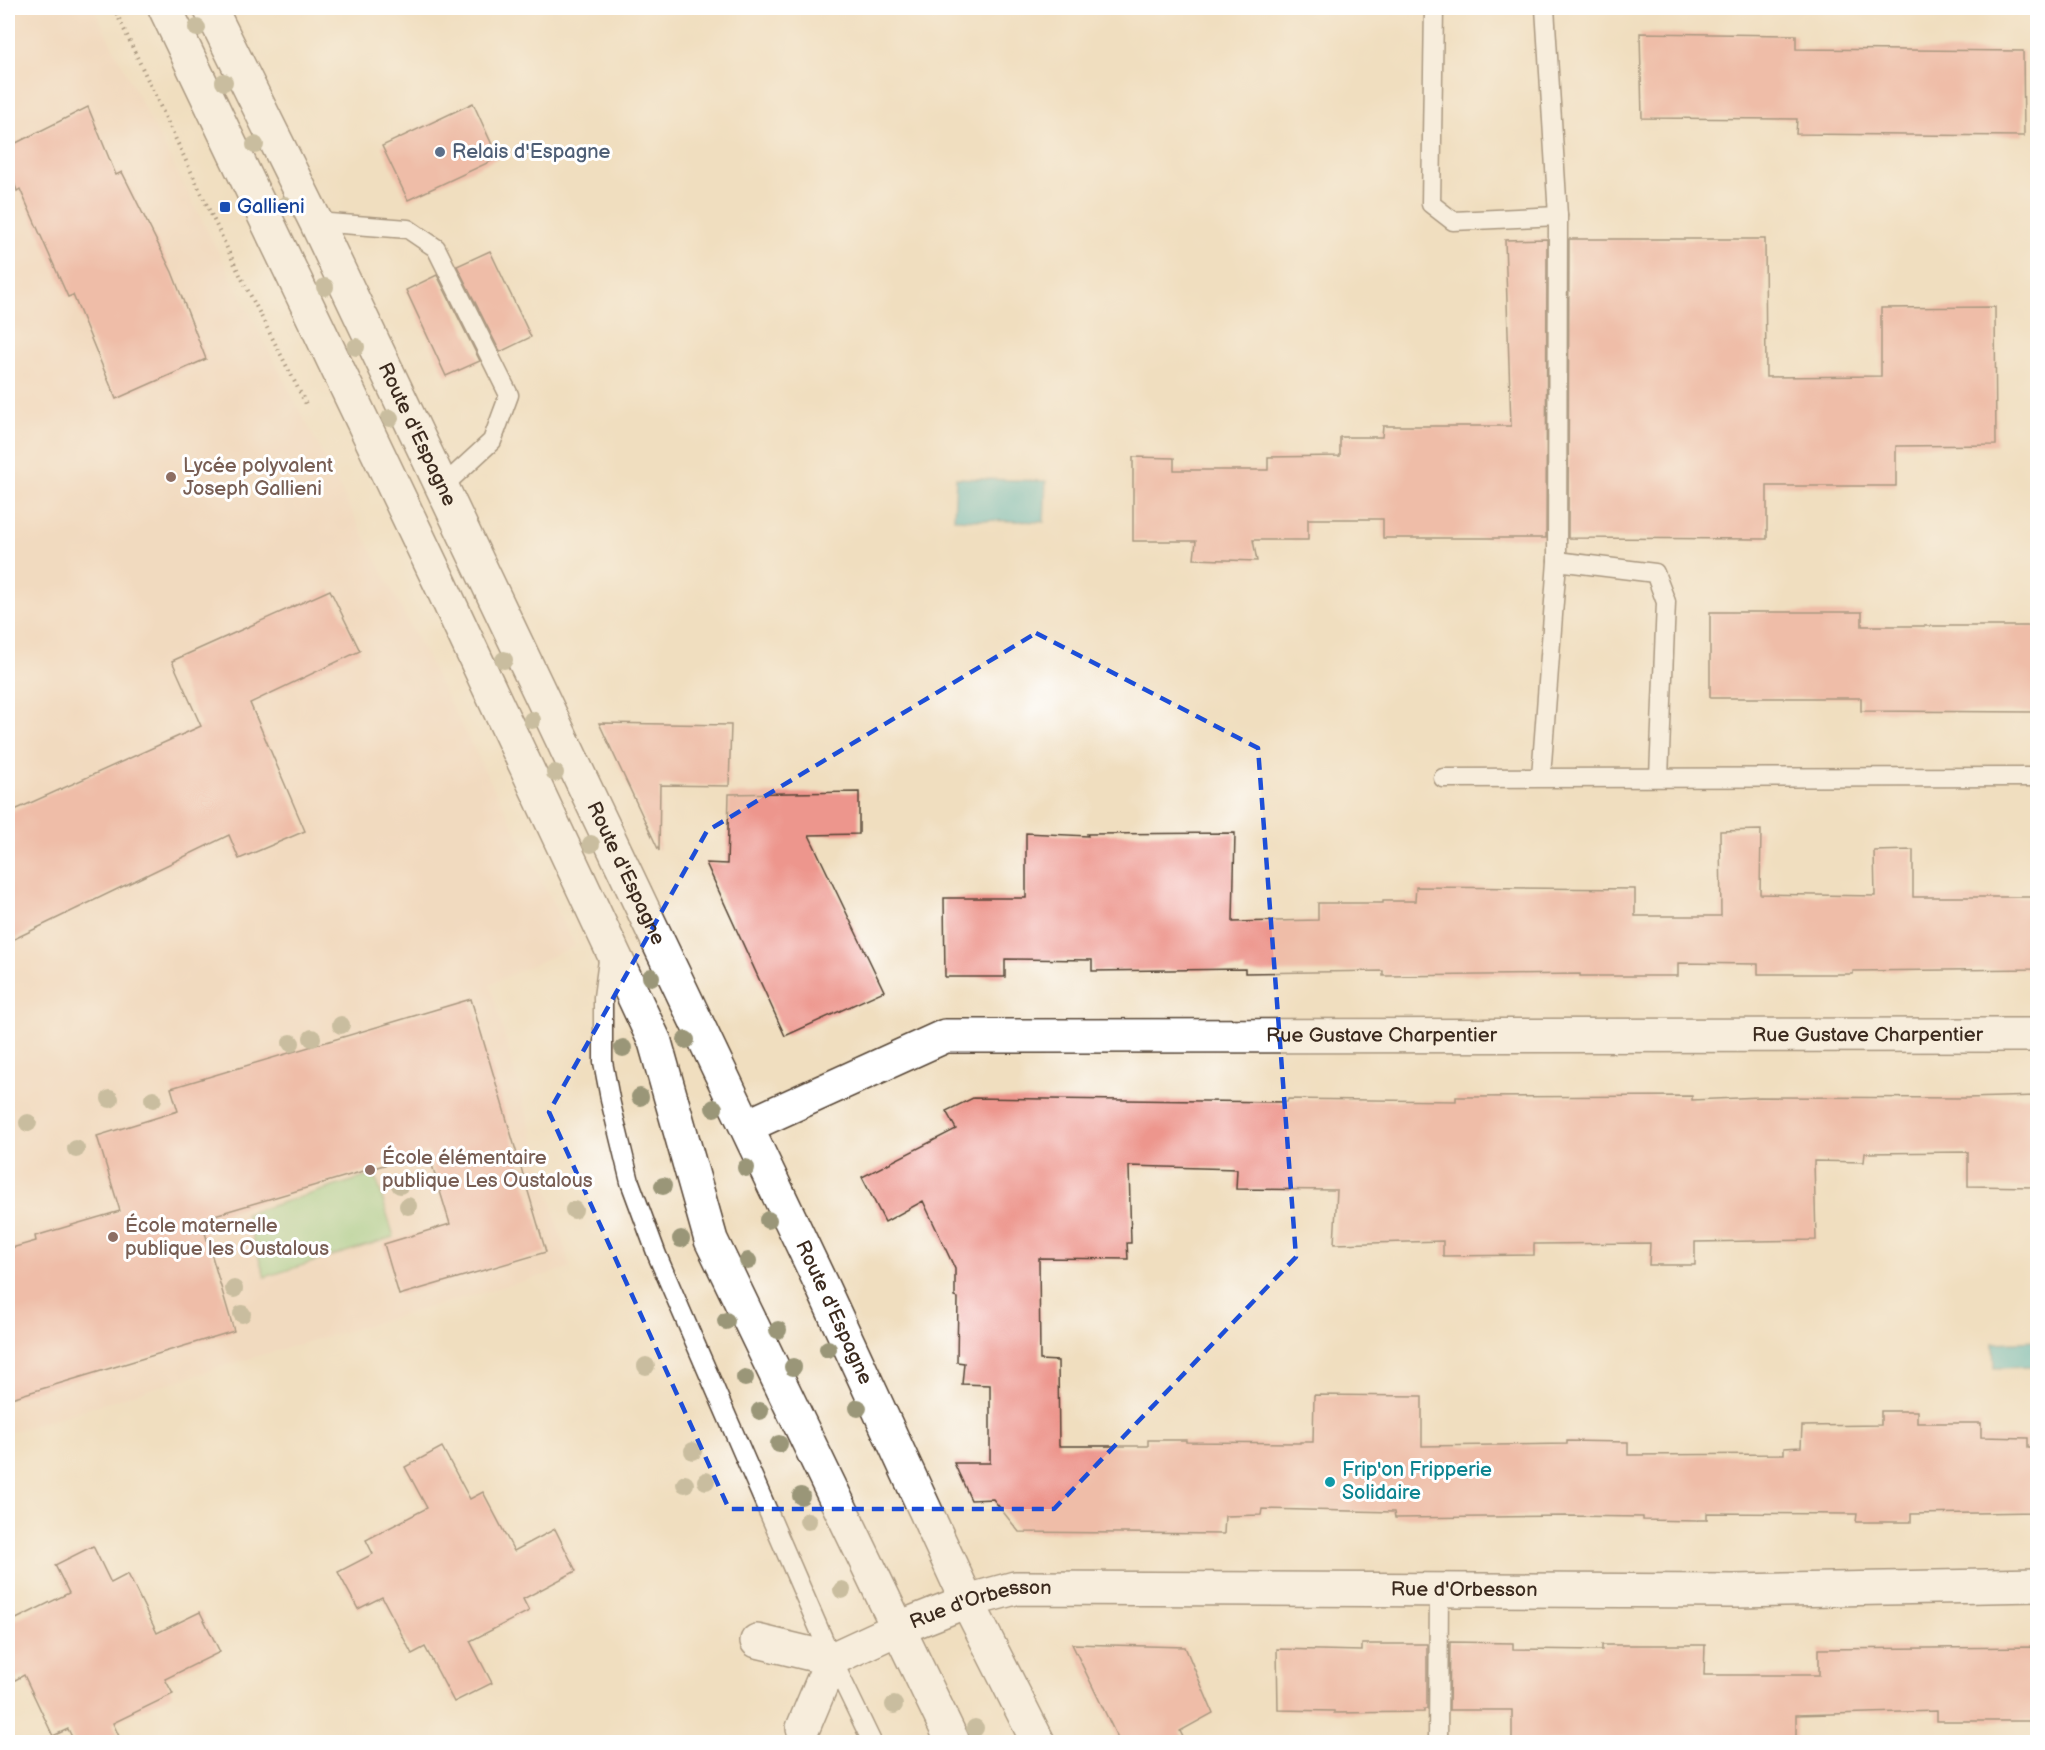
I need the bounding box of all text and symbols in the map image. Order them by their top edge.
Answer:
place label: Relais d'Espagne [452,140,610,164]
marker: Relais d'Espagne [433,145,447,159]
place label: Gallieni [237,195,305,219]
marker: Gallieni [218,200,232,214]
street label: Route d'Espagne [373,359,461,510]
place label: Lycée polyvalent Joseph Gallieni [183,454,333,501]
marker: Lycée polyvalent Joseph Gallieni [164,470,178,484]
street label: Route d'Espagne [581,798,670,949]
street label: Rue Gustave Charpentier [1266,1023,1498,1048]
street label: Rue Gustave Charpentier [1752,1023,1984,1047]
place label: École élémentaire publique Les Oustalous [382,1145,593,1193]
marker: École élémentaire publique Les Oustalous [363,1163,377,1177]
place label: École maternelle publique les Oustalous [125,1213,329,1261]
marker: École maternelle publique les Oustalous [106,1230,120,1244]
street label: Route d'Espagne [790,1237,878,1388]
place label: Frip'on Fripperie Solidaire [1342,1458,1492,1505]
marker: Frip'on Fripperie Solidaire [1323,1475,1337,1489]
street label: Rue d'Orbesson [906,1575,1052,1634]
street label: Rue d'Orbesson [1391,1578,1538,1602]

